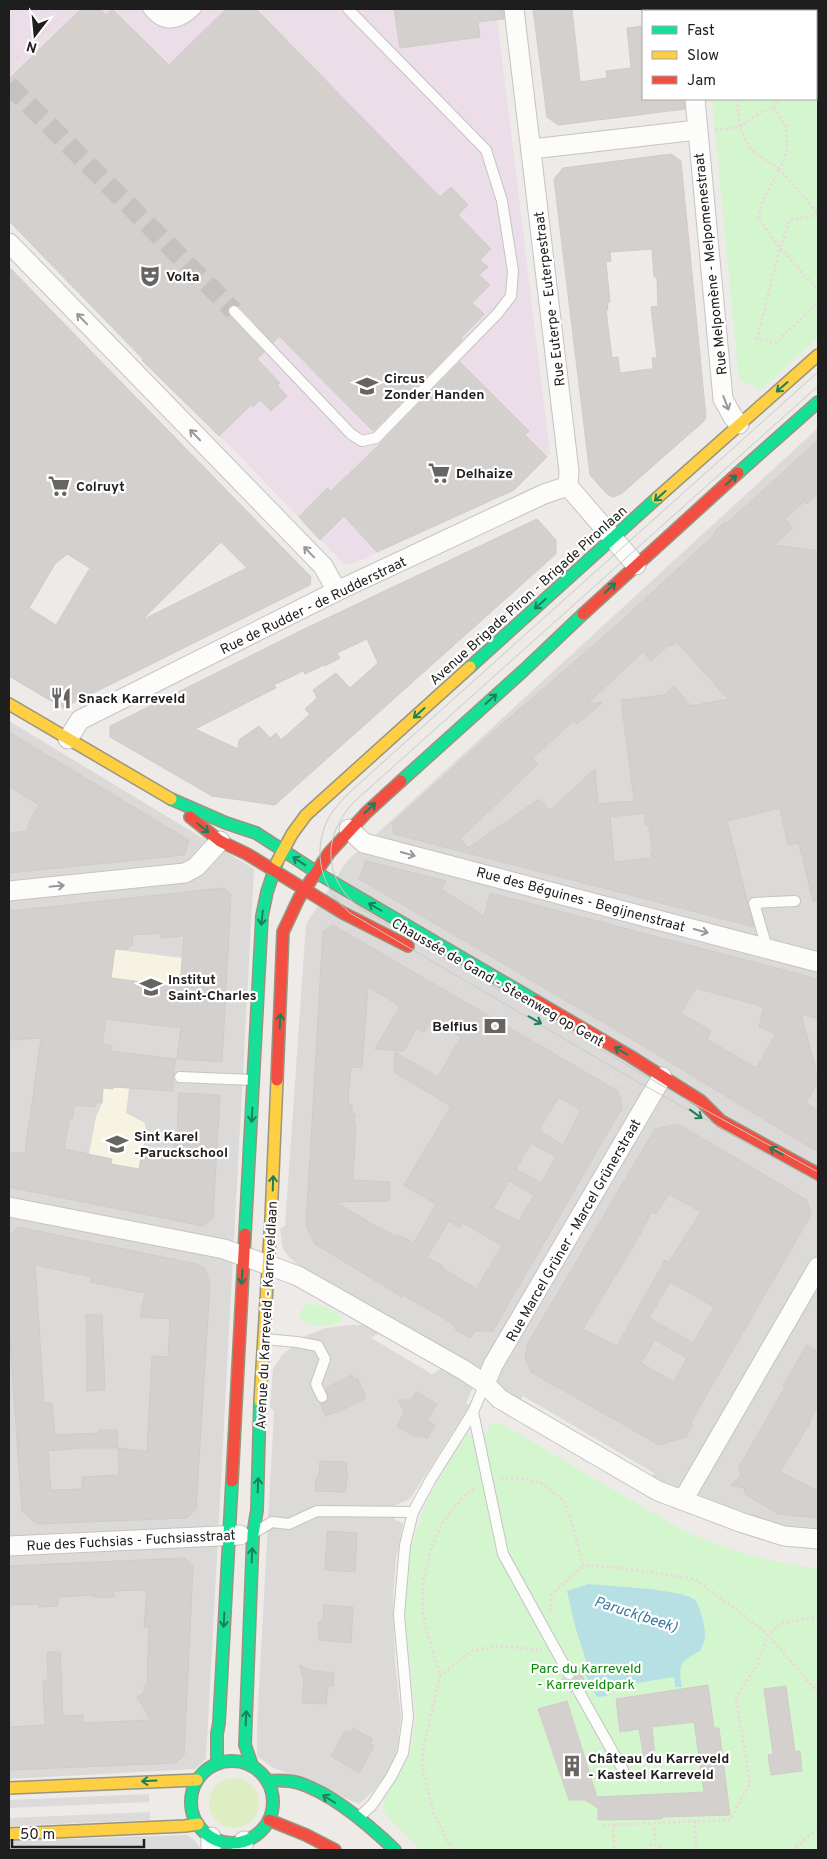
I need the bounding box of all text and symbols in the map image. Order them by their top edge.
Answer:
north arrow [10,10,60,60]
legend [642,10,817,100]
text: Fast [687,22,715,41]
text: N [25,36,39,56]
text: Slow [687,47,719,66]
text: Jam [687,72,716,91]
street label: Rue Melpomène - Melpomenestraat [691,152,732,376]
street label: Rue Euterpe - Euterpestraat [531,210,570,387]
theatre icon: Volta [137,263,163,289]
place label: Volta [166,269,200,286]
one-way arrow [76,313,88,325]
place label: Circus Zonder Handen [384,371,485,404]
school or university icon: Circus Zonder Handen [354,373,380,399]
one-way arrow [775,382,788,393]
one-way arrow [722,395,731,410]
one-way arrow [189,429,201,442]
supermarket icon: Delhaize [426,460,452,486]
place label: Delhaize [456,466,513,483]
supermarket icon: Colruyt [46,473,72,499]
one-way arrow [724,474,737,486]
place label: Colruyt [76,479,125,496]
one-way arrow [654,490,667,501]
street label: Avenue Brigade Piron - Brigade Pironlaan [427,503,631,689]
one-way arrow [303,545,315,558]
street label: Rue de Rudder - de Rudderstraat [218,554,409,659]
one-way arrow [603,583,616,594]
one-way arrow [533,598,546,610]
restaurant icon: Snack Karreveld [48,685,74,711]
place label: Snack Karreveld [78,691,185,708]
one-way arrow [485,694,498,705]
one-way arrow [413,707,426,719]
one-way arrow [364,802,377,814]
one-way arrow [197,822,210,833]
one-way arrow [400,850,416,860]
one-way arrow [292,855,306,866]
street label: Rue des Béguines - Begijnenstraat [474,864,687,937]
one-way arrow [49,881,65,891]
one-way arrow [367,902,382,912]
one-way arrow [258,910,267,926]
street label: Chaussée de Gand - Steenweg op Gent [388,915,606,1051]
one-way arrow [693,926,709,936]
place label: Institut Saint-Charles [168,972,257,1005]
school or university icon: Institut Saint-Charles [138,974,164,1000]
one-way arrow [275,1013,284,1029]
bank icon: Belfius [482,1013,508,1039]
one-way arrow [528,1015,542,1025]
place label: Belfius [432,1019,478,1036]
one-way arrow [615,1045,629,1055]
one-way arrow [247,1107,256,1123]
one-way arrow [689,1109,703,1119]
street label: Rue Marcel Grüner - Marcel Grünerstraat [503,1116,645,1345]
place label: Sint Karel -Paruckschool [134,1129,228,1162]
school or university icon: Sint Karel -Paruckschool [104,1131,130,1157]
one-way arrow [768,1146,783,1156]
one-way arrow [268,1176,277,1192]
street label: Avenue du Karreveld - Karreveldlaan [253,1200,282,1430]
one-way arrow [238,1269,247,1285]
one-way arrow [253,1478,263,1494]
street label: Rue des Fuchsias - Fuchsiasstraat [26,1528,236,1555]
one-way arrow [247,1548,257,1564]
water label: Paruck(beek) [591,1593,680,1638]
one-way arrow [220,1611,229,1627]
park label: Parc du Karreveld - Karreveldpark [531,1661,641,1694]
one-way arrow [241,1710,251,1726]
place label: Château du Karreveld - Kasteel Karreveld [588,1751,729,1784]
building icon: Château du Karreveld - Kasteel Karreveld [559,1753,585,1779]
one-way arrow [141,1776,157,1786]
one-way arrow [322,1794,336,1804]
scale bar [12,1816,145,1848]
text: 50 m [20,1826,55,1845]

